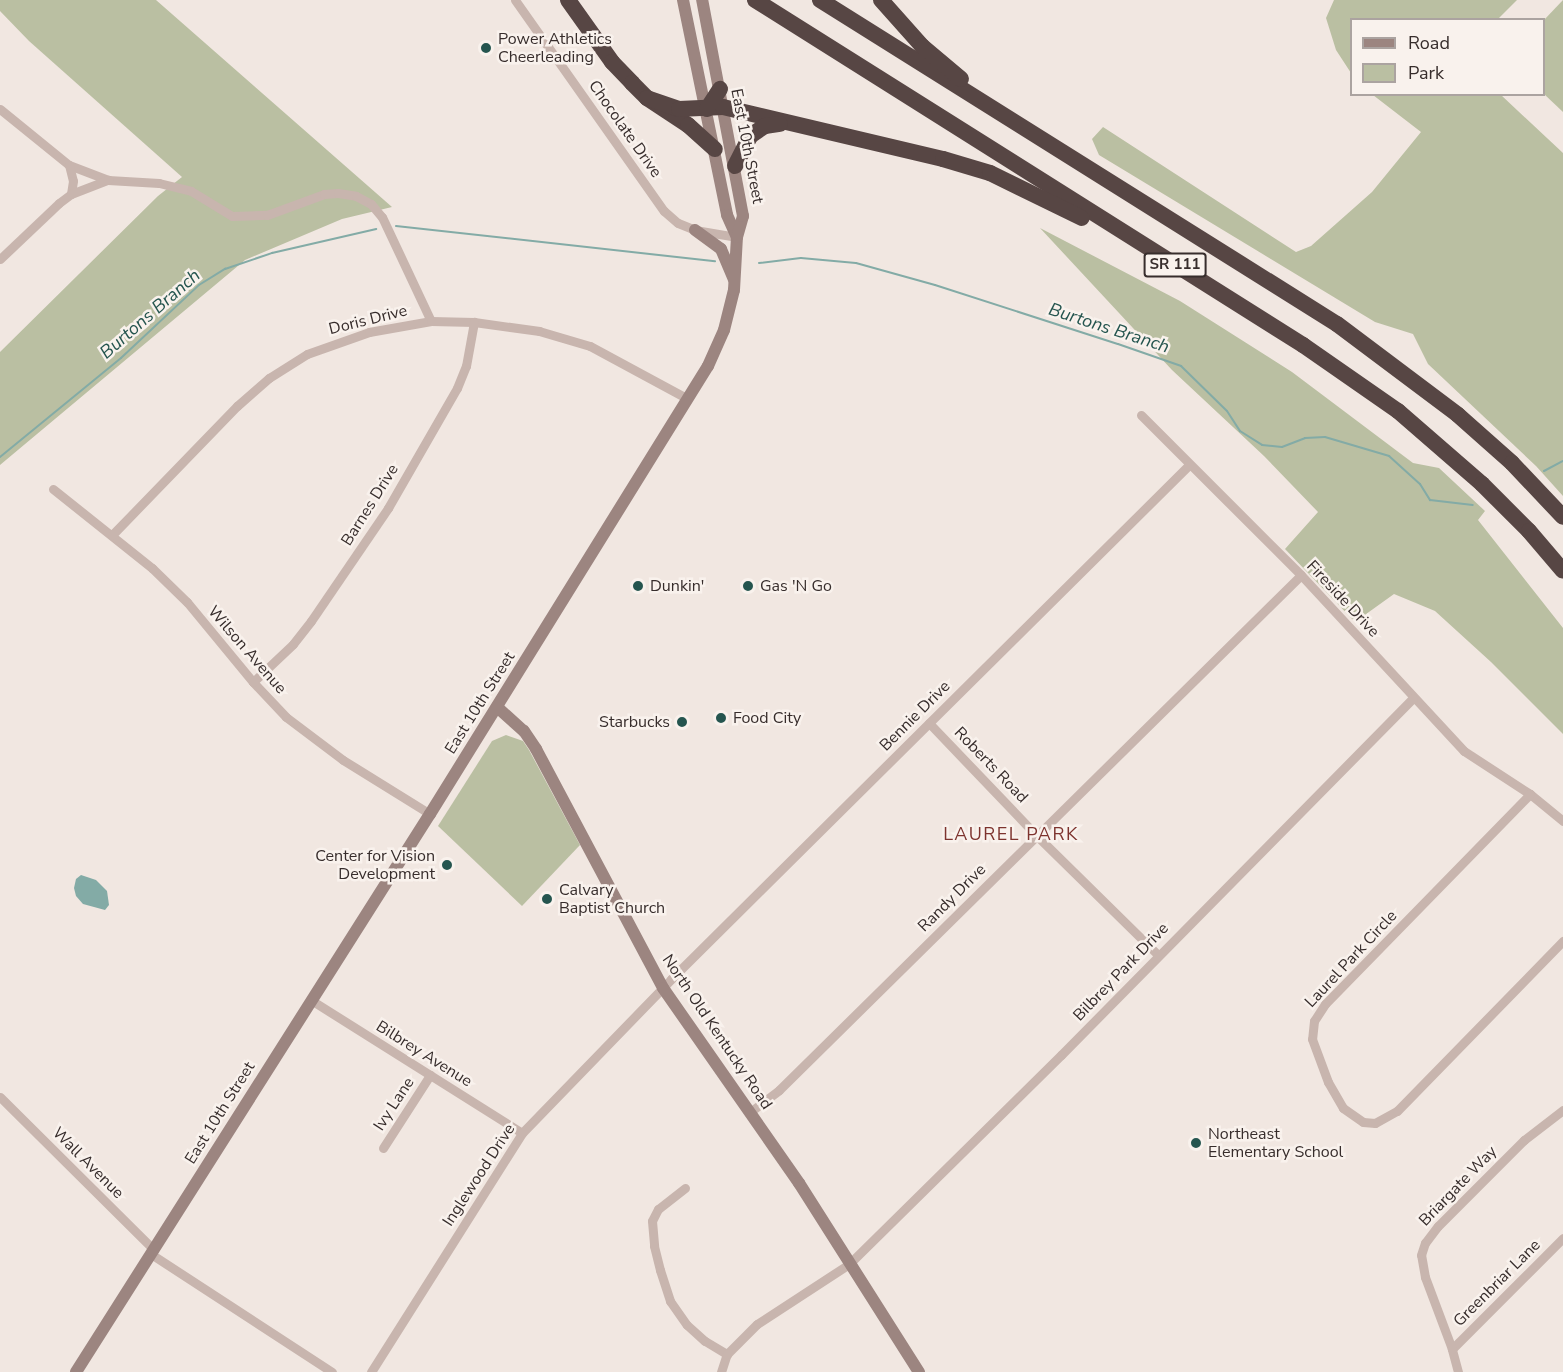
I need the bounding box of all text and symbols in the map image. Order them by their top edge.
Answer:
legend [1350,18,1545,96]
place label: Power Athletics Cheerleading [498,29,612,67]
text: Road [1408,31,1450,55]
marker: Power Athletics Cheerleading [479,41,493,55]
text: Park [1408,61,1444,85]
street label: Chocolate Drive [584,77,666,181]
street label: East 10th Street [726,87,768,205]
road number: SR 111 [1144,253,1206,277]
water label: Burtons Branch [95,265,205,363]
water label: Burtons Branch [1046,298,1172,358]
street label: Doris Drive [327,301,409,339]
street label: Barnes Drive [337,461,403,549]
street label: Fireside Drive [1303,557,1383,641]
place label: Dunkin' [650,576,704,596]
place label: Gas 'N Go [760,576,832,596]
marker: Dunkin' [631,579,645,593]
marker: Gas 'N Go [741,579,755,593]
street label: Wilson Avenue [204,602,290,698]
street label: East 10th Street [441,648,519,758]
street label: Bennie Drive [876,677,954,755]
place label: Food City [733,708,801,728]
marker: Food City [714,711,728,725]
place label: Starbucks [599,712,670,732]
marker: Starbucks [675,715,689,729]
street label: Roberts Road [950,723,1032,807]
district label: LAUREL PARK [943,823,1079,845]
place label: Center for Vision Development [315,846,435,884]
marker: Center for Vision Development [440,858,454,872]
street label: Randy Drive [914,860,990,936]
place label: Calvary Baptist Church [559,880,665,918]
marker: Calvary Baptist Church [540,892,554,906]
street label: Laurel Park Circle [1301,906,1401,1012]
street label: Bilbrey Park Drive [1069,919,1173,1025]
street label: North Old Kentucky Road [658,951,776,1113]
street label: Bilbrey Avenue [373,1017,475,1091]
street label: East 10th Street [181,1058,259,1168]
street label: Ivy Lane [370,1074,418,1134]
street label: Inglewood Drive [439,1120,519,1230]
street label: Wall Avenue [48,1123,128,1203]
place label: Northeast Elementary School [1208,1124,1343,1162]
marker: Northeast Elementary School [1189,1136,1203,1150]
street label: Briargate Way [1415,1142,1501,1230]
street label: Greenbriar Lane [1449,1235,1545,1331]

